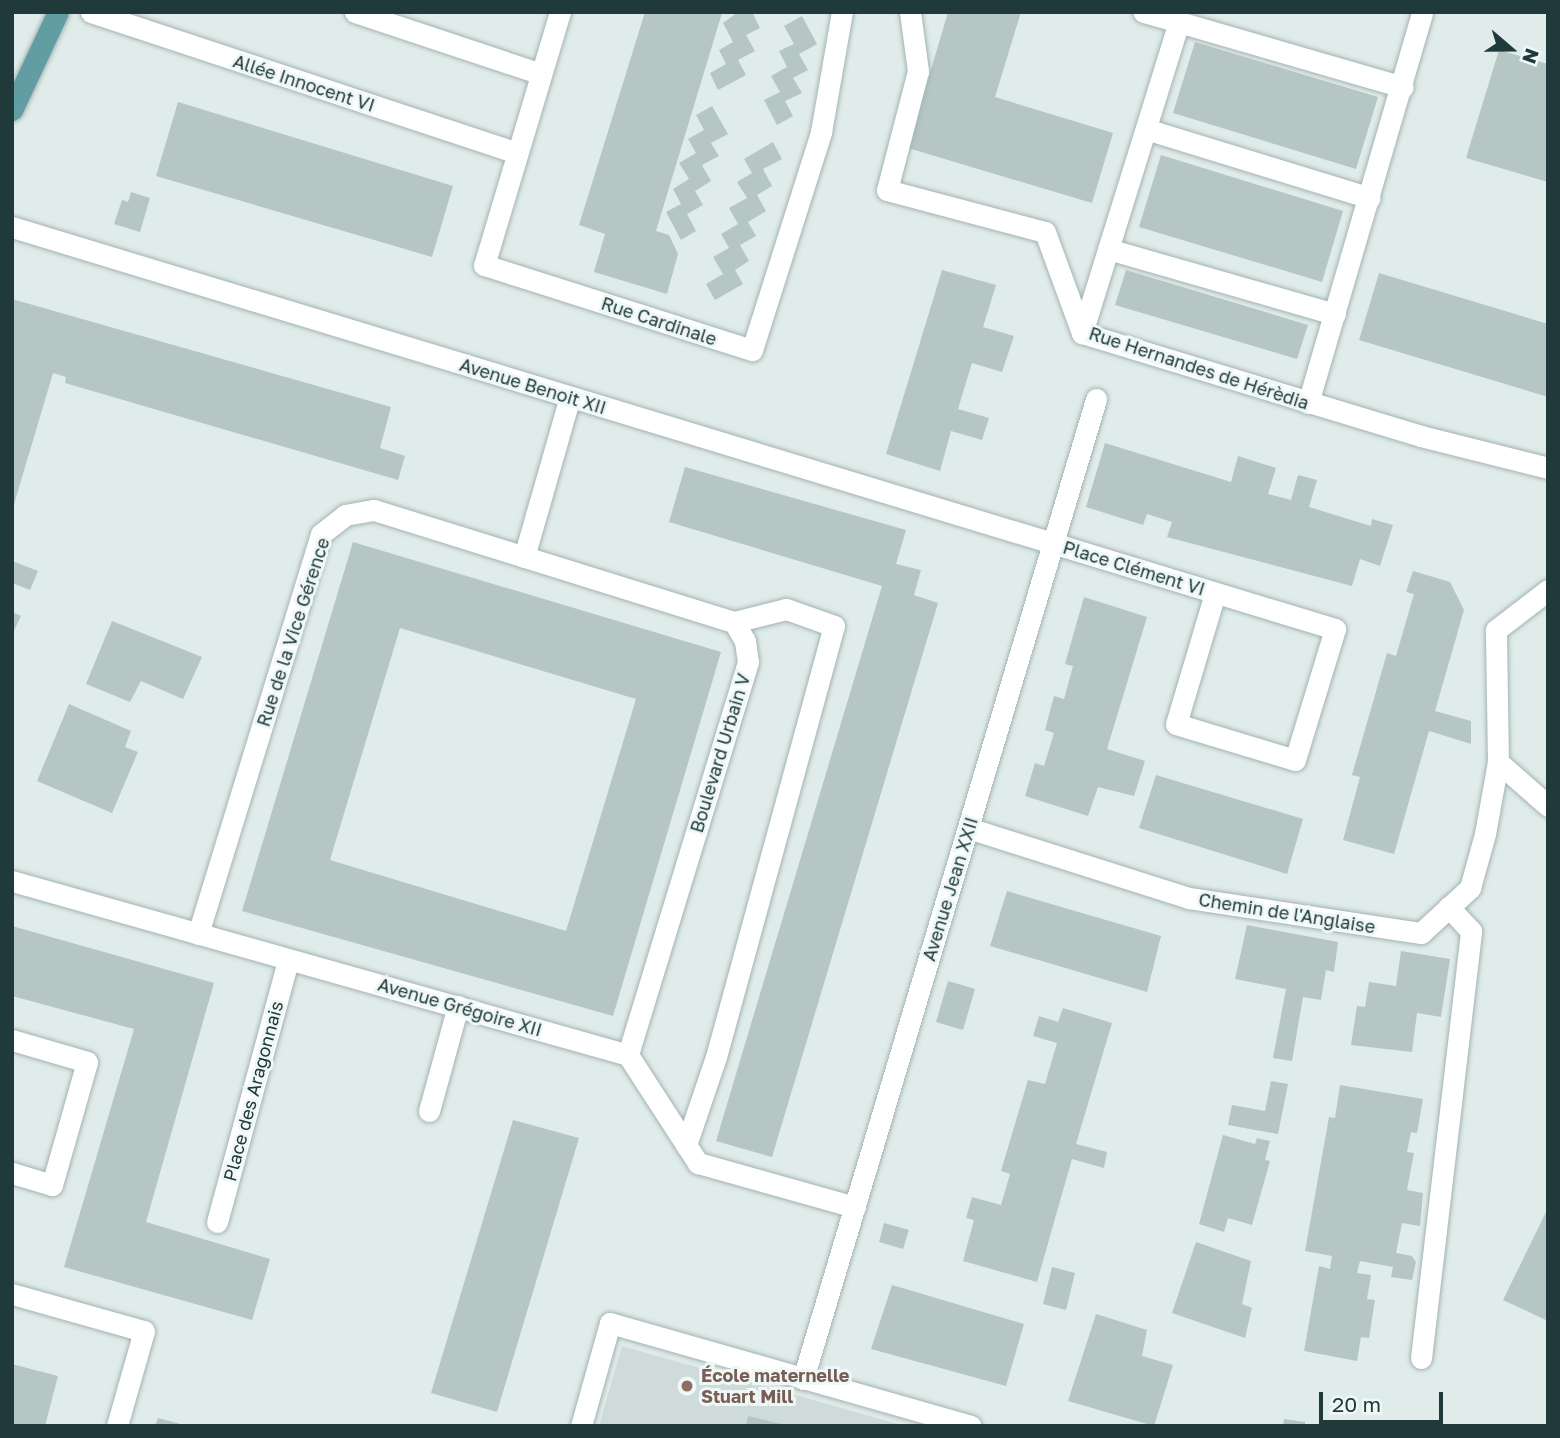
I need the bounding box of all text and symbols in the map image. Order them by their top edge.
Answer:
north arrow [1476,14,1546,84]
text: N [1518,46,1544,67]
street label: Allée Innocent VI [230,50,378,116]
street label: Rue Cardinale [599,292,719,350]
street label: Rue Hernandes de Hérèdia [1086,322,1312,414]
street label: Avenue Benoit XII [457,353,609,419]
street label: Rue de la Vice Gérence [252,535,334,729]
street label: Place Clément VI [1060,536,1208,600]
street label: Boulevard Urbain V [685,671,755,835]
street label: Avenue Jean XXII [918,814,982,964]
street label: Chemin de l'Anglaise [1197,888,1377,938]
street label: Avenue Grégoire XII [375,973,545,1041]
street label: Place des Aragonnais [219,999,287,1183]
place label: École maternelle Stuart Mill [701,1365,849,1408]
marker: École maternelle Stuart Mill [679,1378,695,1394]
scale bar [1322,1378,1446,1422]
text: 20 m [1332,1391,1381,1417]

